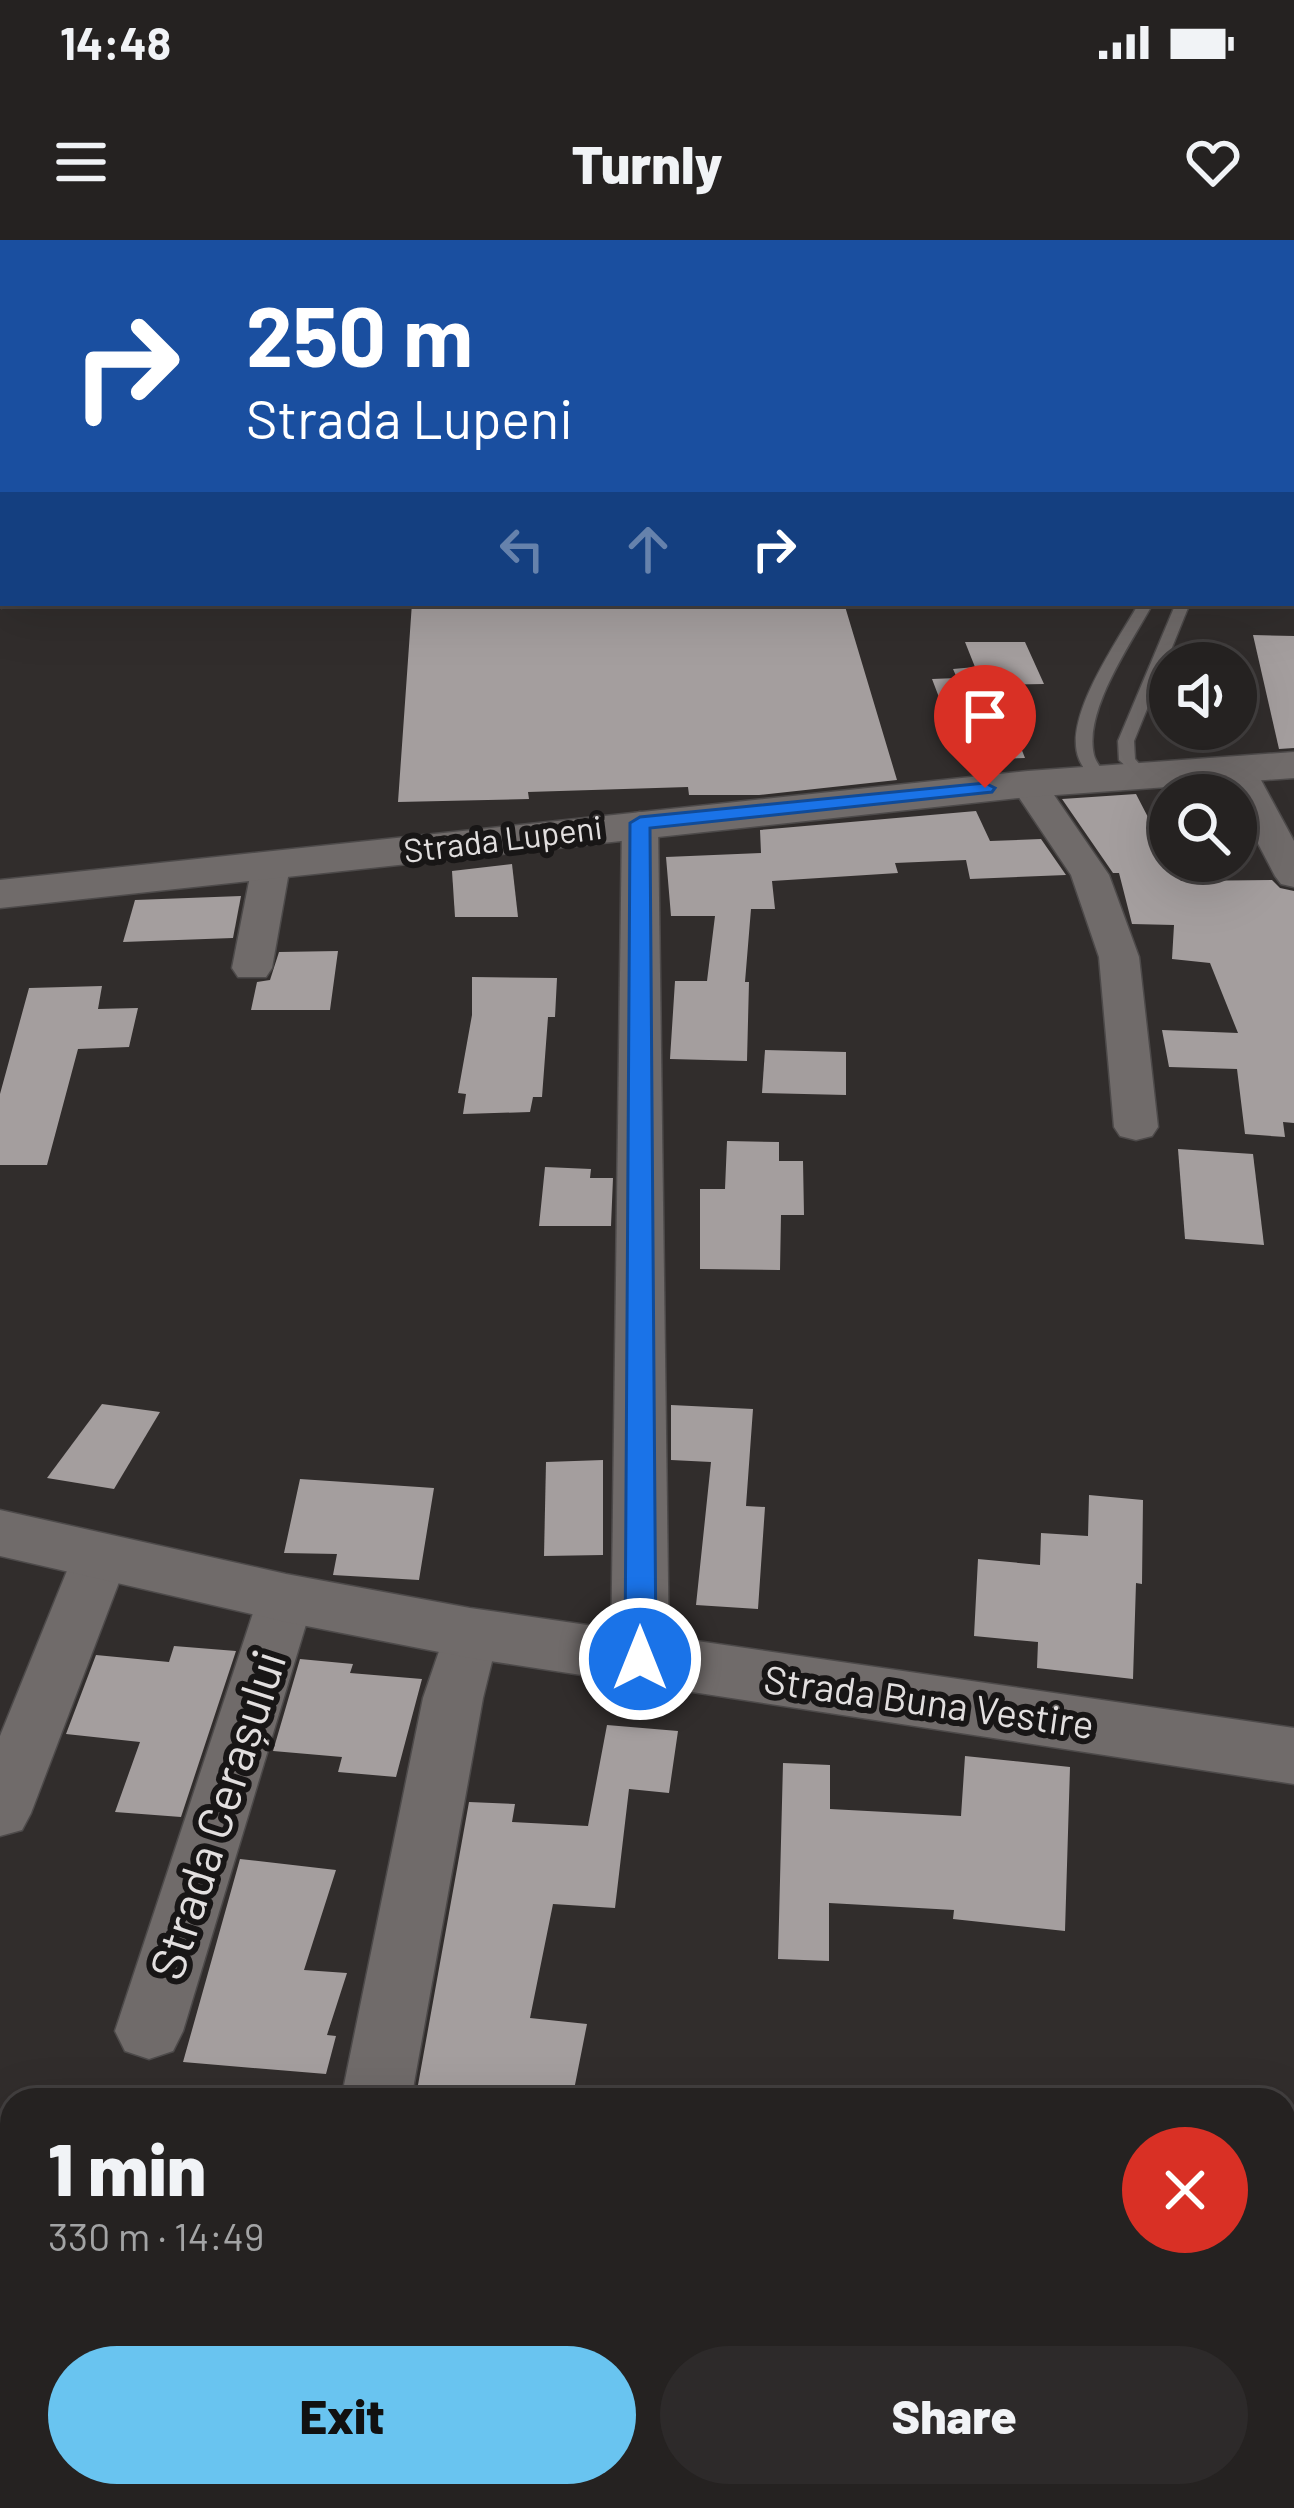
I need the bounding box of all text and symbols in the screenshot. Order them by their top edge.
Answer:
text: 14:48 [60,15,171,69]
icon: menu [48,129,114,195]
icon: heart [1180,129,1246,195]
text: Turnly [571,130,723,195]
text: 250 m [246,283,473,384]
icon: right [48,288,204,444]
text: Strada Lupeni [246,385,573,450]
icon: left [489,516,555,582]
icon: ahead [615,516,681,582]
icon: right [741,516,807,582]
map controls [1149,642,1257,882]
button: sound [1149,642,1257,750]
pin [934,665,1036,788]
icon: arrive [952,683,1018,749]
button: search [1149,774,1257,882]
street label: Strada Lupeni [401,806,604,870]
position arrow [577,1596,703,1722]
street label: Strada Cerașului [136,1643,297,1986]
street label: Strada Buna Vestire [761,1654,1097,1747]
text: 1 min [48,2124,206,2210]
button: close [1122,2127,1248,2253]
text: 330 m · 14:49 [48,2212,264,2259]
button: Exit [48,2346,636,2484]
button: Share [660,2346,1248,2484]

